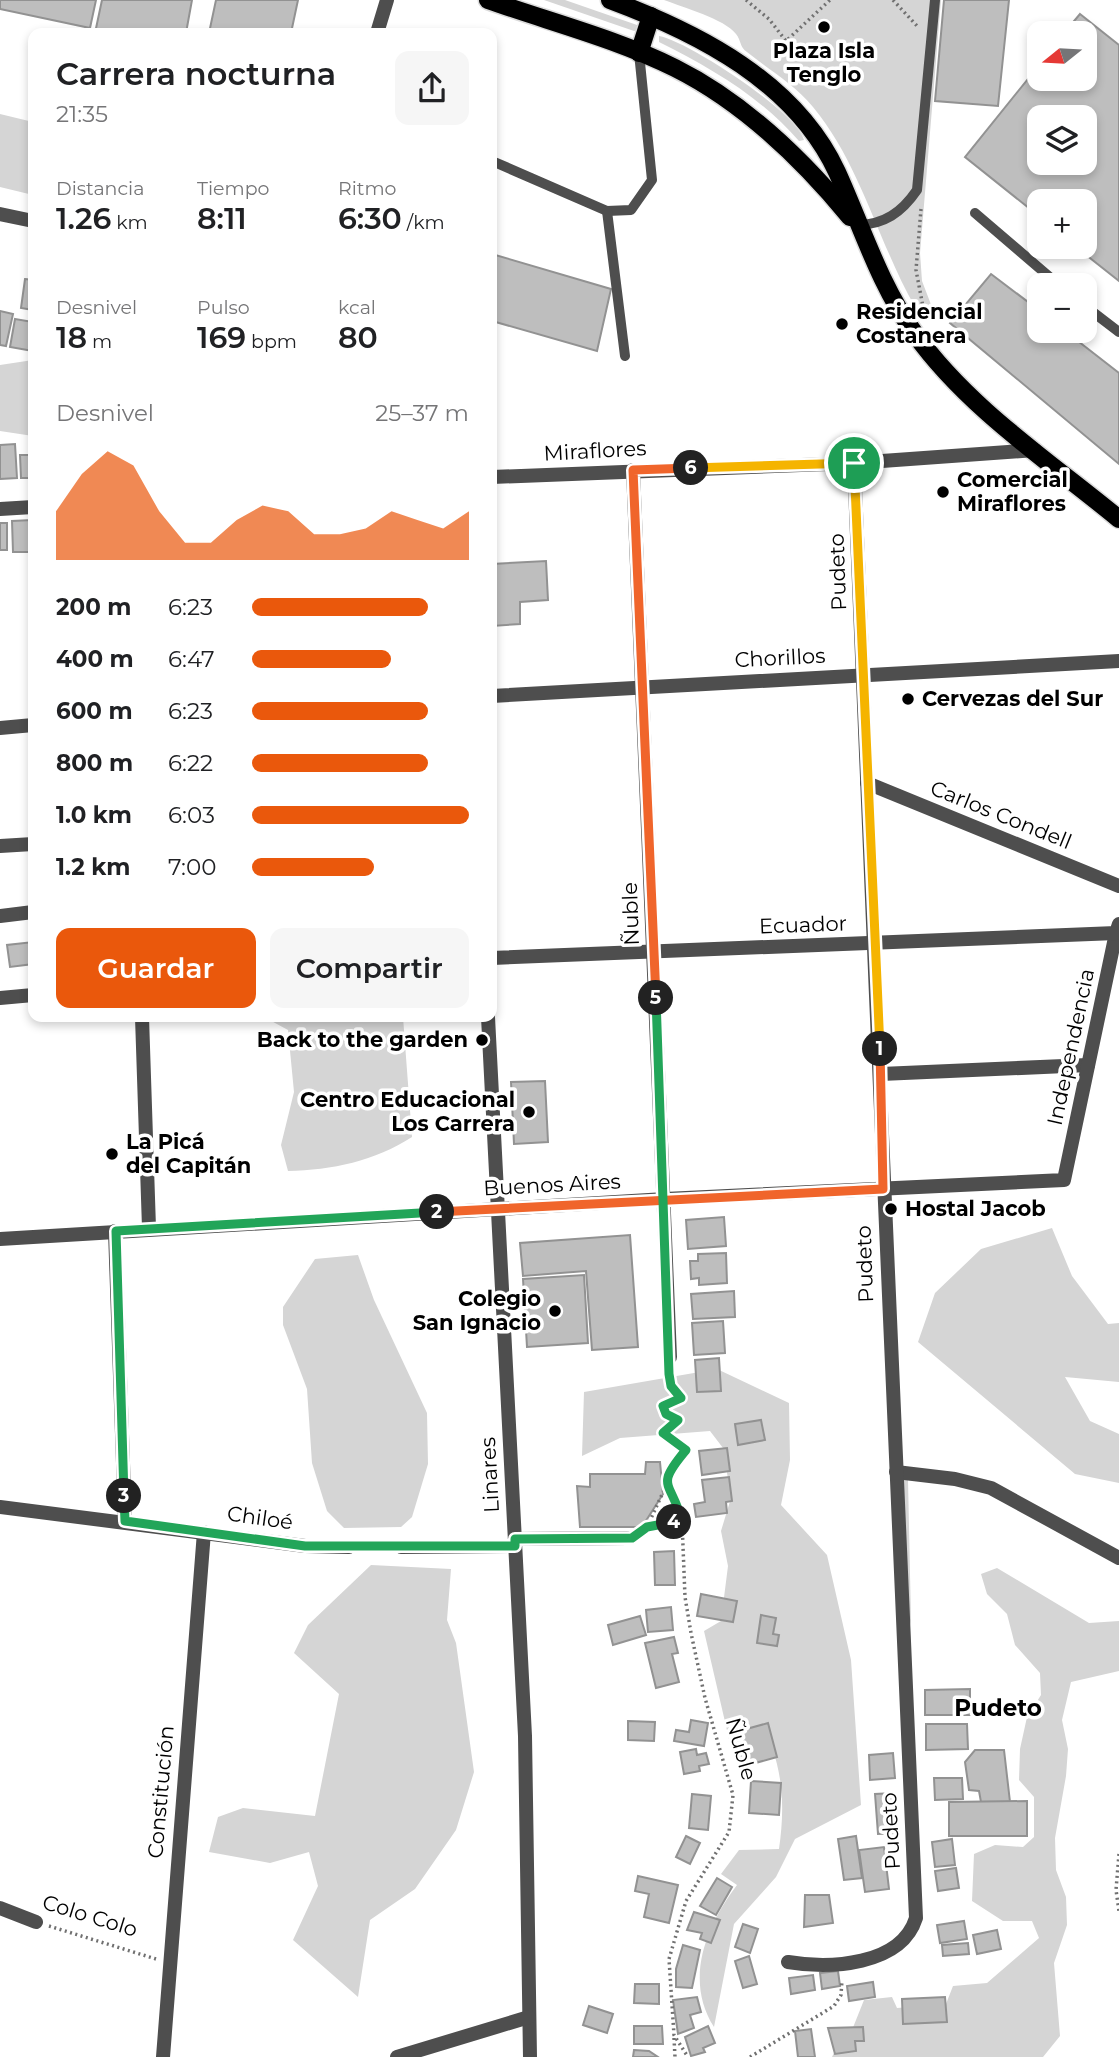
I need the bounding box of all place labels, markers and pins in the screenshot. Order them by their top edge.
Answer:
marker: Plaza Isla Tenglo [816,19,832,35]
place label: Plaza Isla Tenglo [773,38,875,87]
place label: Residencial Costanera [856,299,982,348]
marker: Residencial Costanera [834,316,850,332]
pin [824,433,884,493]
pin: 6 [674,450,708,486]
place label: Comercial Miraflores [957,467,1068,516]
marker: Comercial Miraflores [935,484,951,500]
place label: Cervezas del Sur [922,686,1103,711]
marker: Cervezas del Sur [900,691,916,707]
pin: 5 [638,981,674,1016]
place label: Back to the garden [257,1027,468,1052]
marker: Back to the garden [474,1032,490,1048]
pin: 1 [862,1032,898,1066]
place label: Centro Educacional Los Carrera [300,1087,515,1136]
marker: Centro Educacional Los Carrera [521,1104,537,1120]
place label: La Picá del Capitán [126,1129,251,1178]
marker: La Picá del Capitán [104,1146,120,1162]
pin: 2 [420,1194,454,1230]
place label: Hostal Jacob [905,1196,1046,1221]
marker: Hostal Jacob [883,1201,899,1217]
place label: Colegio San Ignacio [413,1286,541,1335]
marker: Colegio San Ignacio [547,1303,563,1319]
pin: 3 [106,1478,142,1514]
pin: 4 [656,1504,692,1540]

